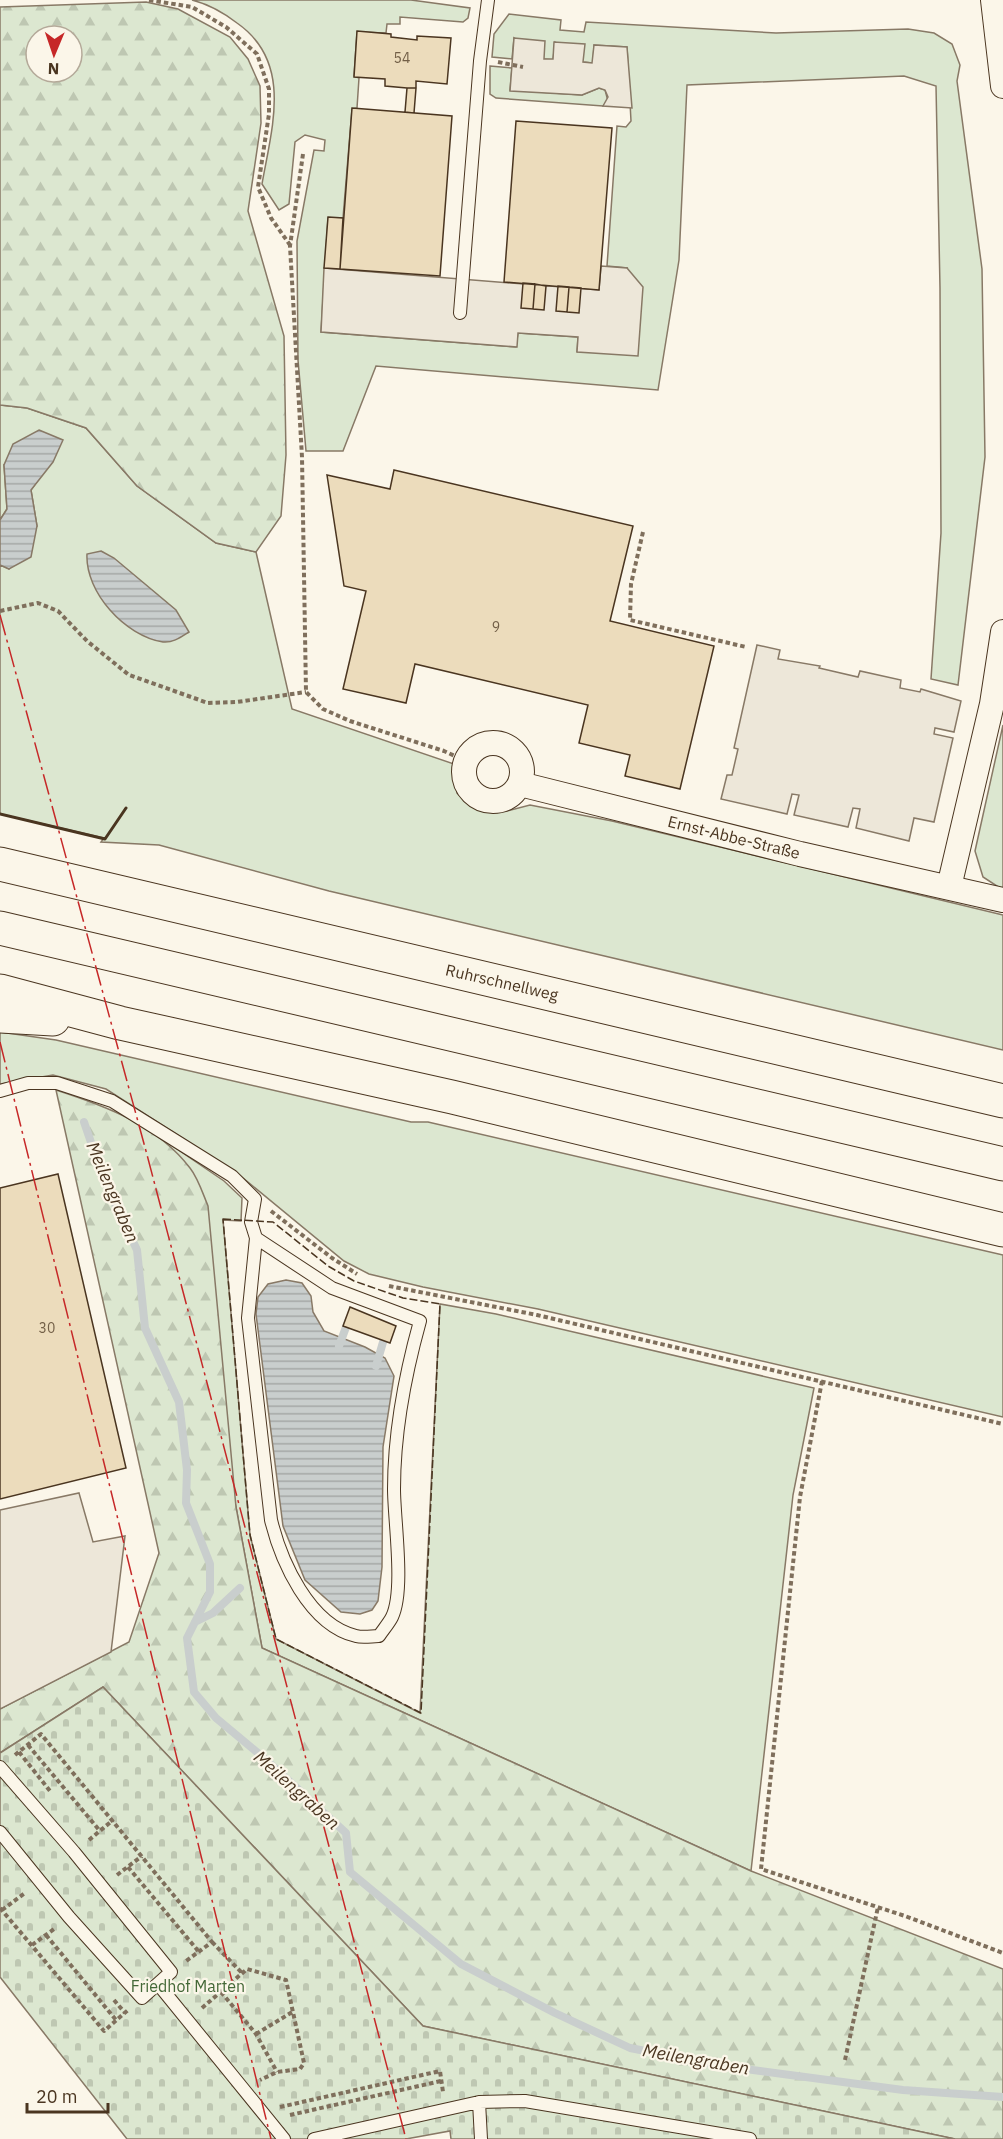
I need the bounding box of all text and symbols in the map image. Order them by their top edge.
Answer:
north arrow [24,24,84,84]
house number: 54 [394,49,410,67]
text: N [47,59,60,79]
house number: 9 [492,618,500,636]
street label: Ernst-Abbe-Straße [666,811,802,863]
street label: Ruhrschnellweg [444,959,561,1005]
water label: Meilengraben [81,1138,145,1246]
house number: 30 [39,1319,55,1337]
water label: Meilengraben [249,1745,345,1835]
park label: Friedhof Marten [131,1976,245,1996]
water label: Meilengraben [641,2038,751,2080]
scale bar [27,2076,108,2114]
text: 20 m [36,2085,78,2108]

